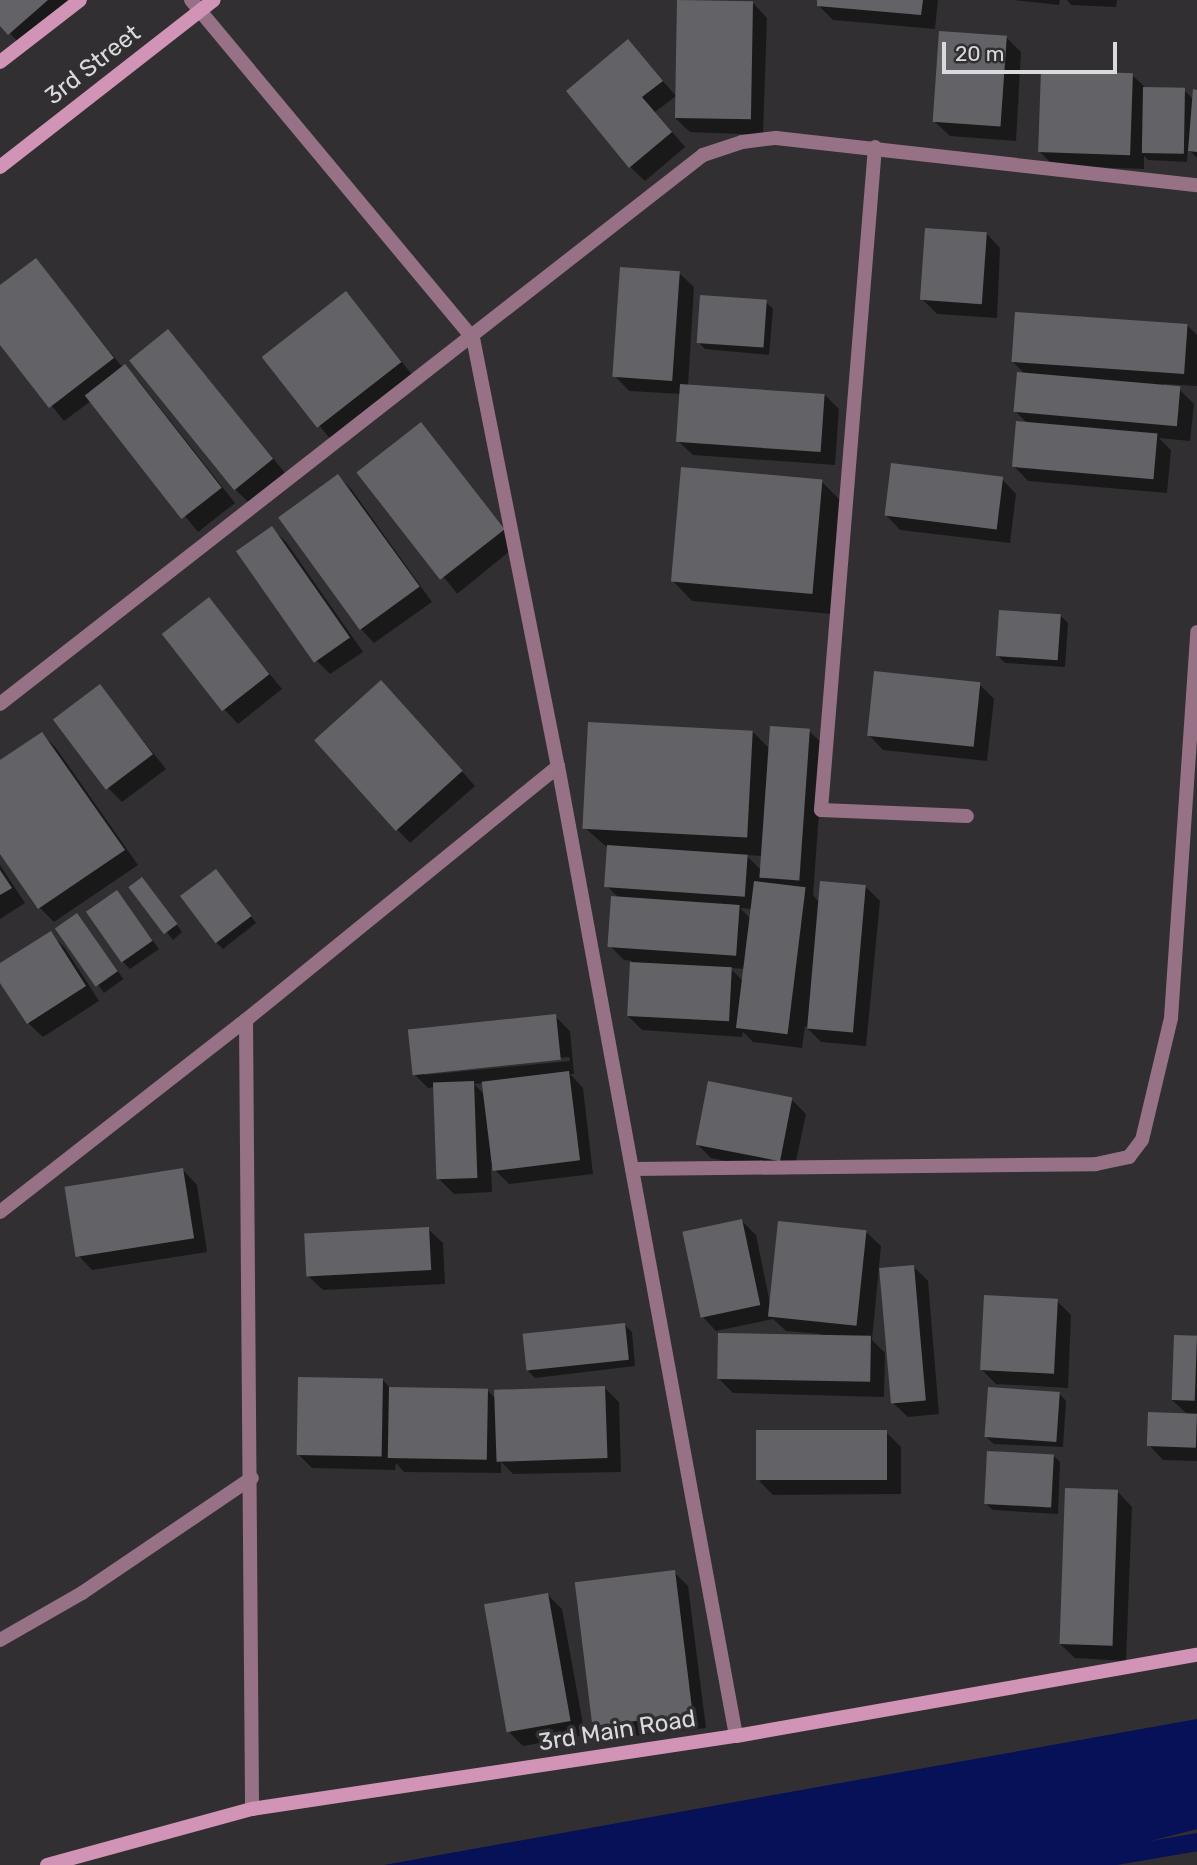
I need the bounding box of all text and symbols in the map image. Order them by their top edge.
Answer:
street label: 3rd Street [40,19,146,111]
scale bar [945,28,1120,72]
text: 20 m [955,41,1004,66]
street label: 3rd Main Road [536,1704,698,1758]

